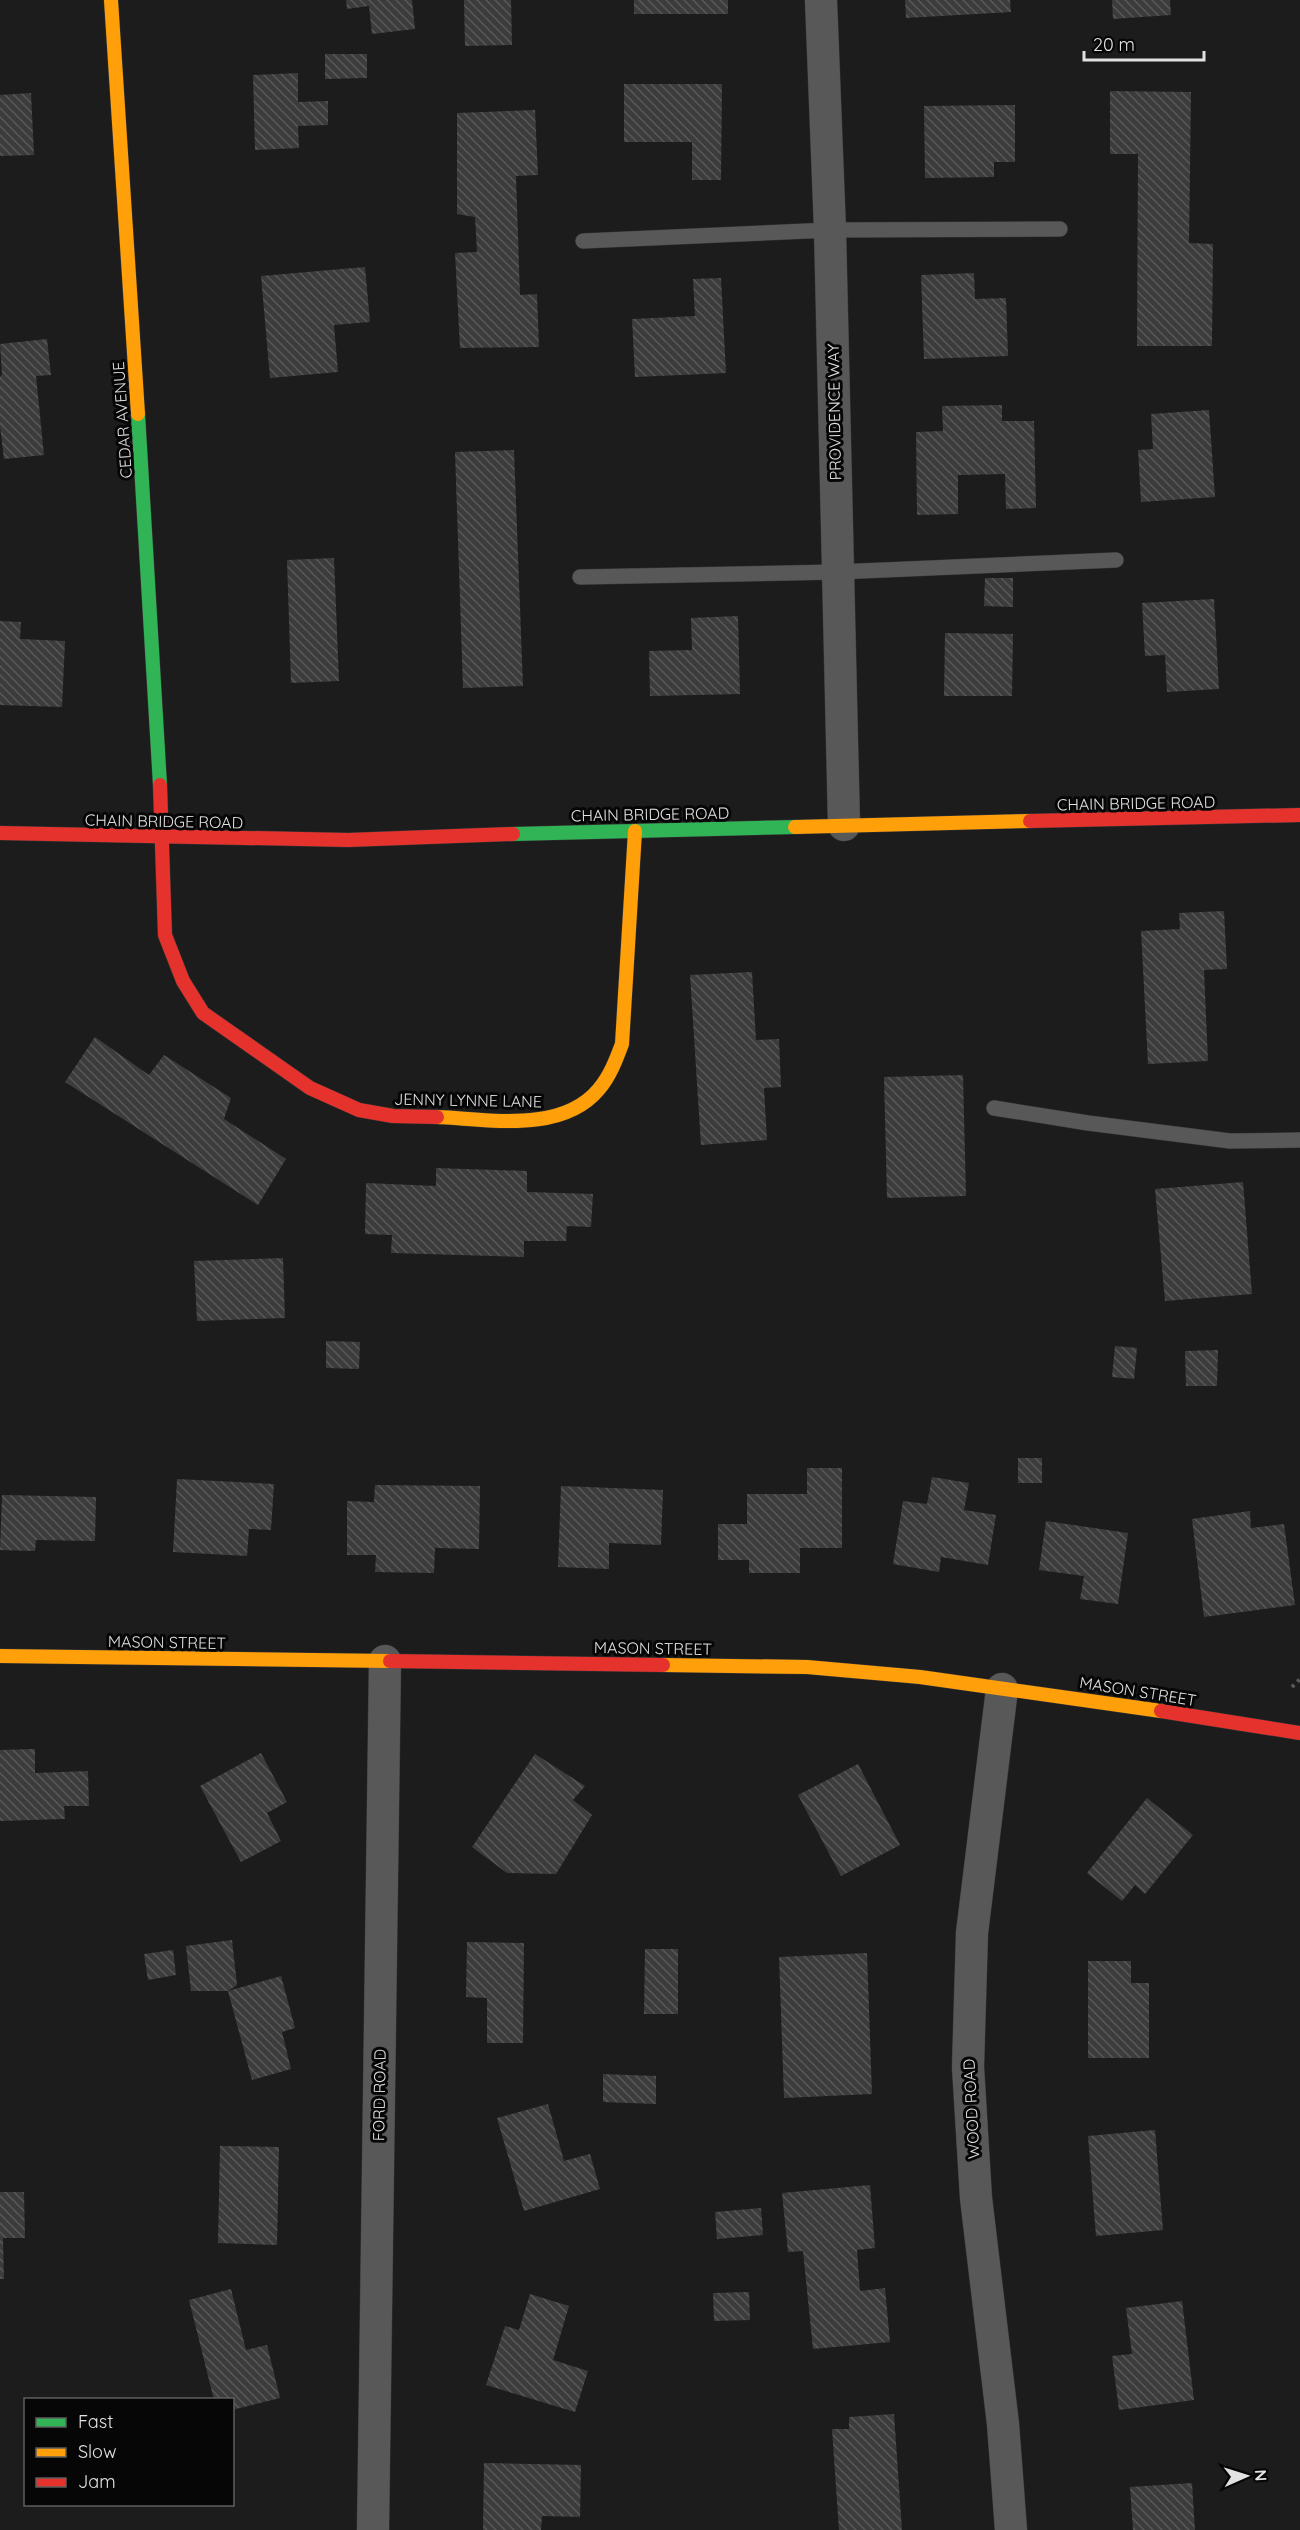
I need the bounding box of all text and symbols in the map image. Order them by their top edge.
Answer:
scale bar [1084,24,1204,62]
text: 20 m [1093,33,1135,56]
street label: PROVIDENCE WAY [823,343,845,481]
street label: CEDAR AVENUE [108,361,136,479]
street label: CHAIN BRIDGE ROAD [1057,792,1215,814]
street label: CHAIN BRIDGE ROAD [571,803,729,825]
street label: CHAIN BRIDGE ROAD [85,810,243,832]
street label: JENNY LYNNE LANE [394,1089,542,1111]
street label: MASON STREET [108,1631,227,1653]
street label: MASON STREET [594,1637,713,1659]
street label: MASON STREET [1078,1672,1198,1710]
street label: FORD ROAD [368,2049,390,2141]
street label: WOOD ROAD [958,2058,984,2160]
legend [24,2398,234,2506]
text: Fast [78,2410,113,2433]
text: Slow [78,2440,116,2463]
north arrow [1216,2446,1276,2506]
text: N [1251,2469,1271,2482]
text: Jam [78,2470,116,2493]

